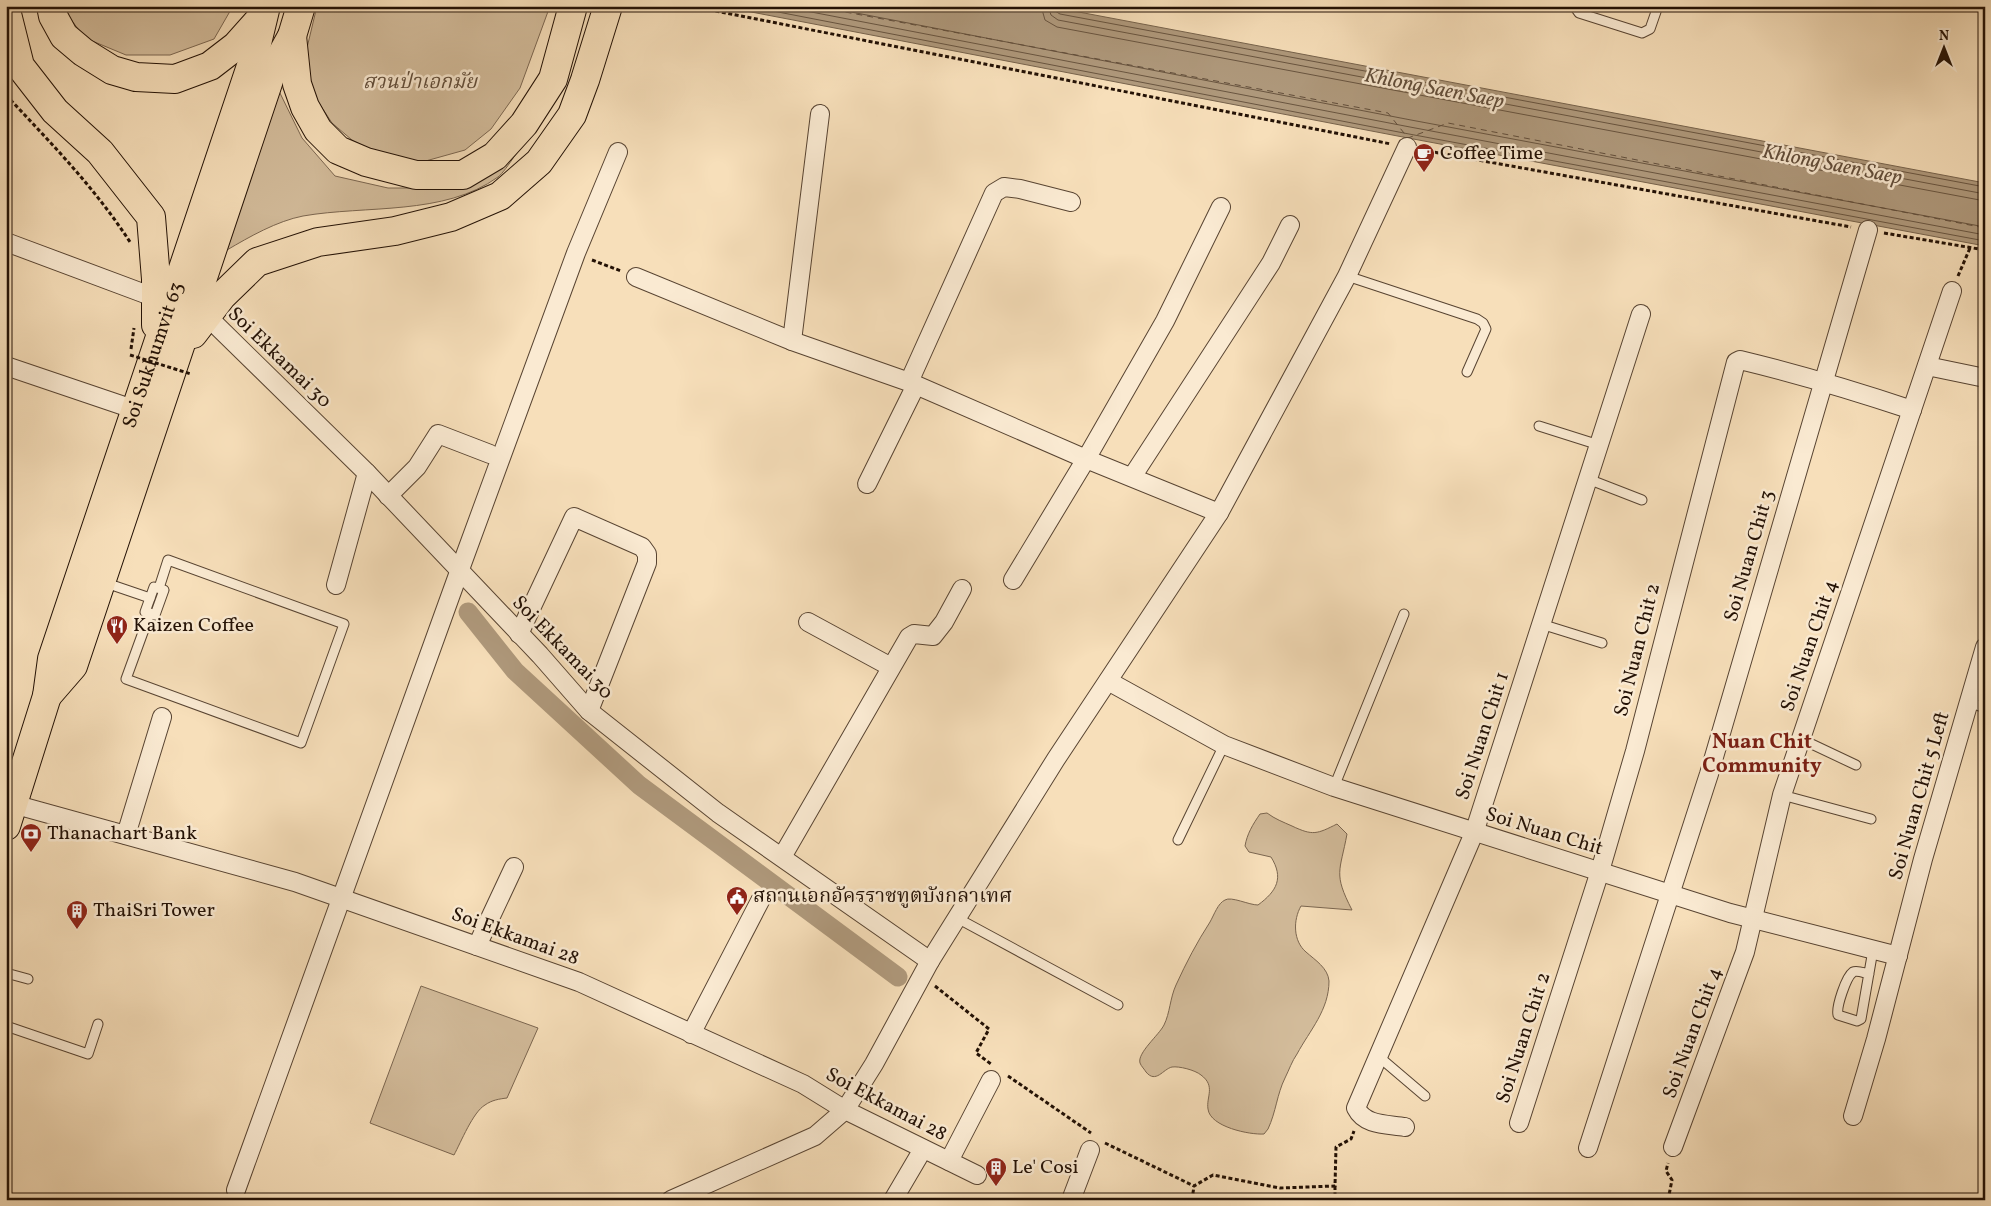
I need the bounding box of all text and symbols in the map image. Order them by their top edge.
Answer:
north arrow [1918,22,1968,72]
text: N [1939,27,1949,46]
water label: Khlong Saen Saep [1362,61,1506,117]
park label: สวนป่าเอกมัย [363,69,478,97]
water label: Khlong Saen Saep [1760,137,1904,193]
place label: Coffee Time [1440,140,1543,168]
cafe icon: Coffee Time [1412,142,1436,173]
street label: Soi Sukhumvit 63 [116,278,191,432]
street label: Soi Ekkamai 30 [221,301,337,415]
street label: Soi Nuan Chit 3 [1718,487,1782,625]
street label: Soi Nuan Chit 4 [1774,576,1846,716]
street label: Soi Nuan Chit 2 [1608,580,1668,720]
street label: Soi Ekkamai 30 [505,590,619,706]
place label: Kaizen Coffee [133,612,254,640]
restaurant icon: Kaizen Coffee [105,614,129,645]
street label: Soi Nuan Chit 1 [1449,668,1517,804]
street label: Soi Nuan Chit 5 Left [1883,708,1957,883]
district label: Nuan Chit Community [1702,728,1822,781]
street label: Soi Nuan Chit [1482,801,1606,863]
place label: Thanachart Bank [47,820,197,848]
bank icon: Thanachart Bank [19,822,43,853]
place label: สถานเอกอัครราชทูตบังกลาเทศ [753,883,1012,911]
public building icon: สถานเอกอัครราชทูตบังกลาเทศ [725,885,749,916]
place label: ThaiSri Tower [93,897,215,925]
building icon: ThaiSri Tower [65,899,89,930]
street label: Soi Ekkamai 28 [447,901,583,973]
street label: Soi Nuan Chit 4 [1656,964,1730,1102]
street label: Soi Nuan Chit 2 [1490,969,1558,1107]
street label: Soi Ekkamai 28 [820,1061,952,1149]
place label: Le' Cosi [1012,1154,1079,1182]
building icon: Le' Cosi [984,1156,1008,1187]

